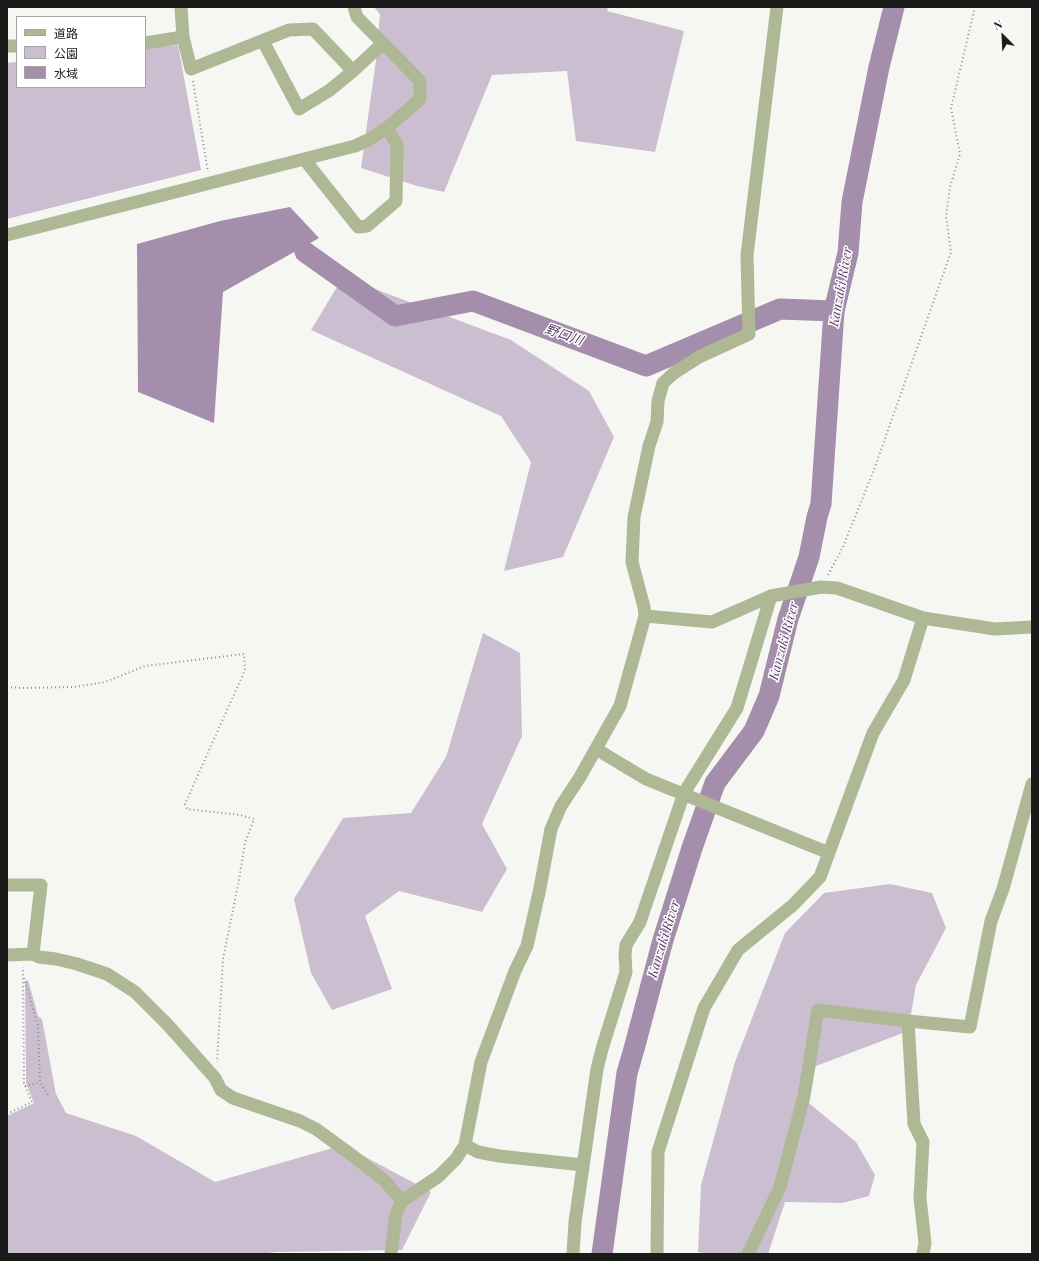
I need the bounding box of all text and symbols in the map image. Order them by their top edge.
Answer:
legend [16,16,146,88]
north arrow [983,16,1023,56]
text: N [991,16,1005,33]
text: 道路 [54,25,78,41]
text: 公園 [54,45,78,61]
text: 水域 [54,65,78,81]
water label: Kanzaki River [826,246,856,328]
water label: 野口川 [543,321,585,349]
water label: Kanzaki River [766,600,802,682]
water label: Kanzaki River [645,898,683,980]

